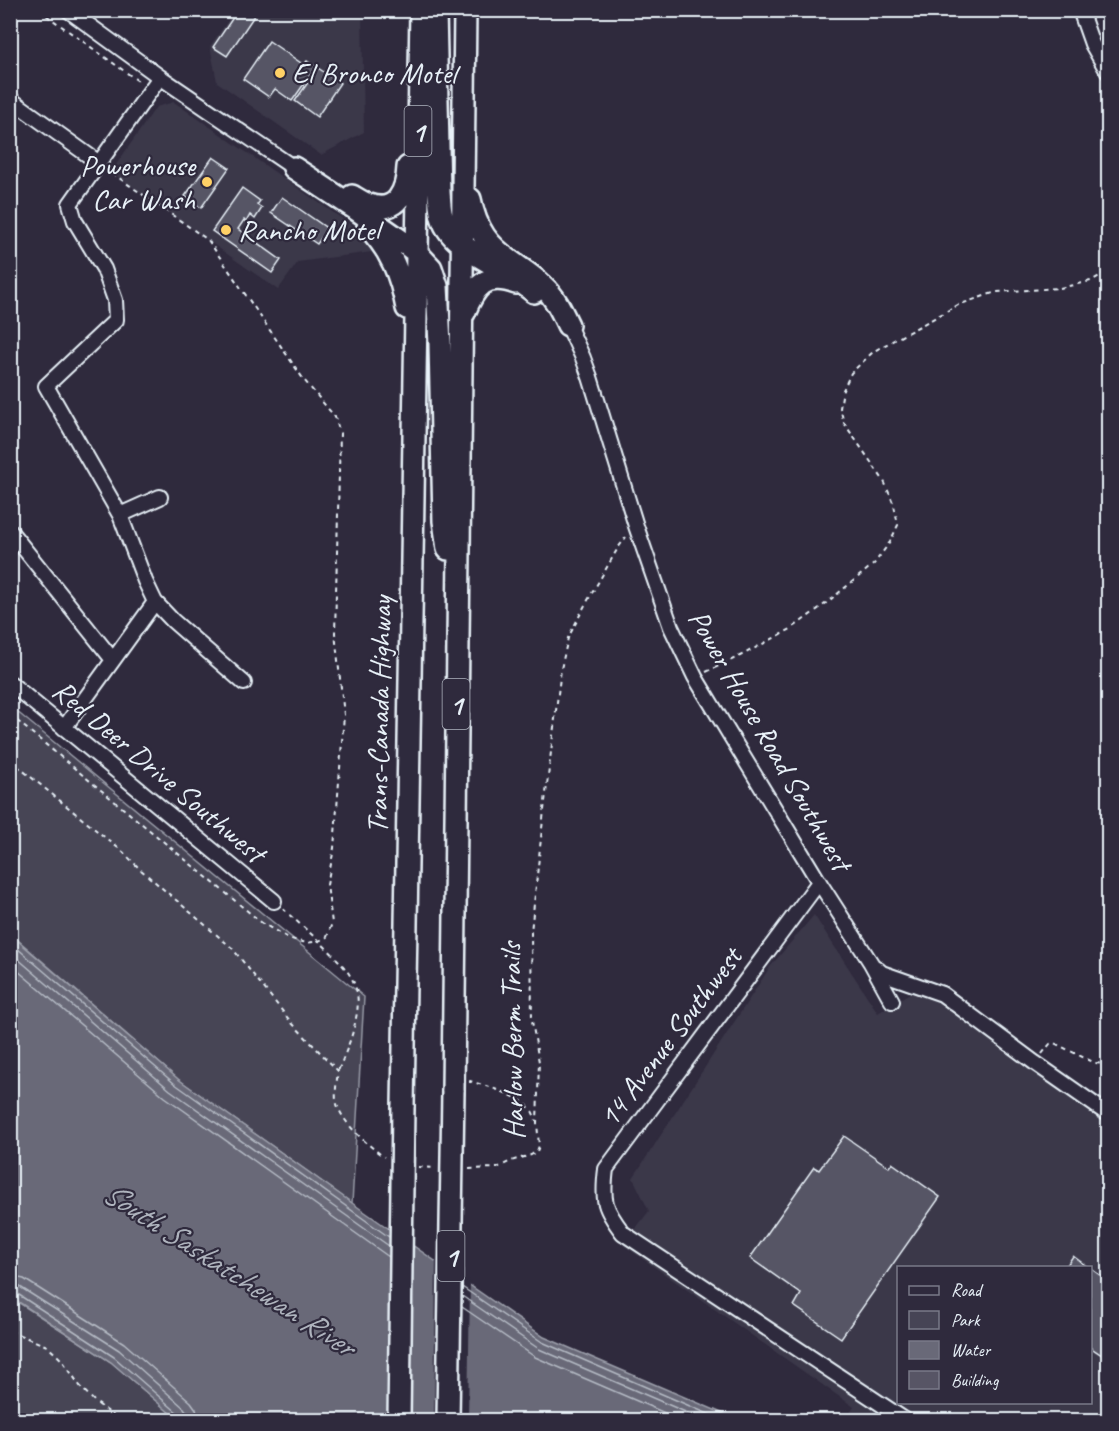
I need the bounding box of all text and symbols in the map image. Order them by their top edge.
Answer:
place label: El Bronco Motel [292,54,461,92]
marker: El Bronco Motel [273,66,287,80]
road number: 1 [404,106,432,156]
place label: Powerhouse Car Wash [80,146,197,218]
marker: Powerhouse Car Wash [200,175,214,189]
place label: Rancho Motel [238,211,384,249]
marker: Rancho Motel [219,223,233,237]
street label: Trans-Canada Highway [358,593,400,834]
street label: Power House Road Southwest [680,603,862,881]
street label: Red Deer Drive Southwest [45,671,276,874]
road number: 1 [442,679,470,729]
street label: 14 Avenue Southwest [590,937,752,1134]
street label: Harlow Berm Trails [491,939,533,1140]
water label: South Saskatchewan River [95,1172,366,1368]
road number: 1 [438,1231,464,1281]
legend [897,1266,1092,1404]
text: Road [951,1279,984,1301]
text: Park [951,1309,981,1331]
text: Water [951,1339,992,1361]
text: Building [951,1369,1000,1391]

